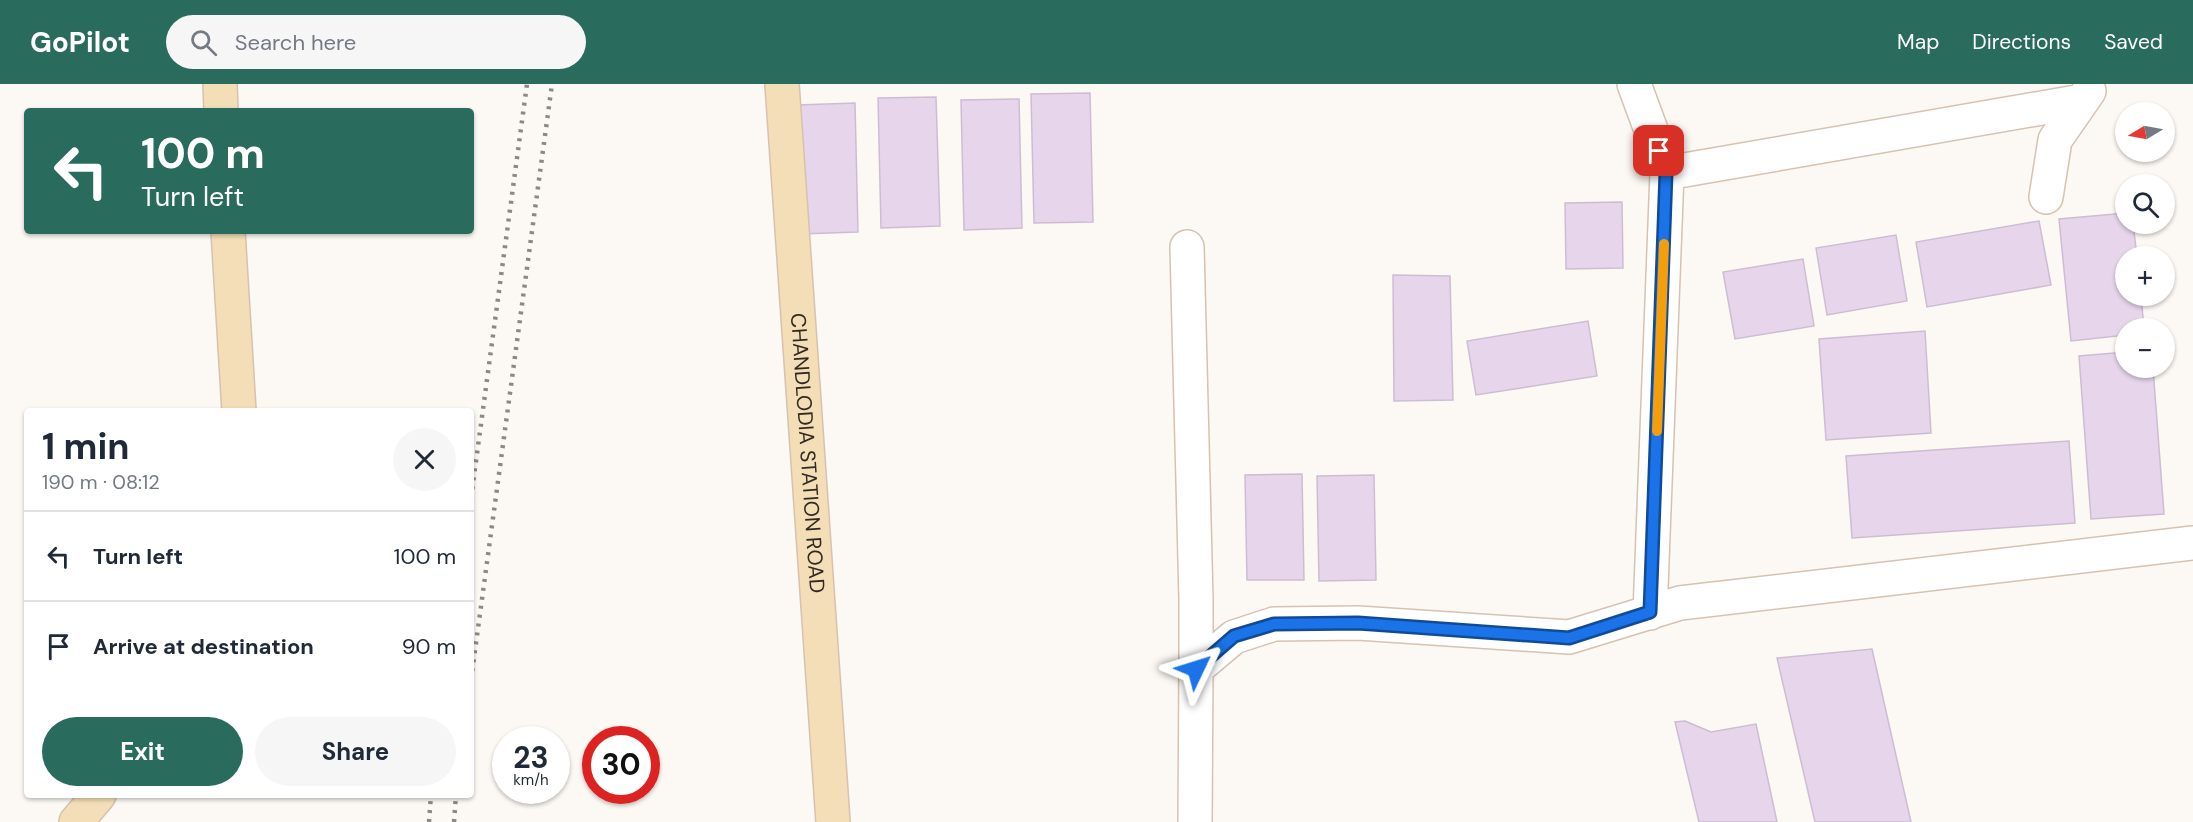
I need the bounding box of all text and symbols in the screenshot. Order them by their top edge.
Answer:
search box [166,15,586,69]
text: GoPilot [30,24,130,61]
icon: search [187,26,220,59]
text: Search here [235,28,356,57]
text: Map [1897,28,1939,56]
text: Directions [1972,28,2071,56]
text: Saved [2104,28,2163,56]
north arrow [2115,102,2175,162]
map controls [2115,102,2175,378]
pin [1633,125,1684,176]
text: 100 m [141,126,265,181]
icon: left [42,132,120,210]
icon: arrive [1642,134,1675,167]
button: search [2115,174,2175,234]
text: Turn left [141,179,244,214]
button: + [2115,246,2175,306]
street label: CHANDLODIA STATION ROAD [784,312,831,594]
button: − [2115,318,2175,378]
text: 1 min [42,423,130,470]
button: close [393,428,456,491]
text: 190 m · 08:12 [42,469,160,495]
icon: left [42,540,75,573]
text: Turn left [93,542,183,571]
text: 100 m [394,542,456,571]
icon: arrive [42,630,75,663]
text: Arrive at destination [93,632,314,661]
text: 90 m [402,632,456,661]
position arrow [1164,637,1228,701]
button: Exit [42,717,243,786]
button: Share [255,717,456,786]
speed limit sign: 30 [582,726,660,804]
text: 23 [513,738,549,777]
text: km/h [513,770,549,790]

